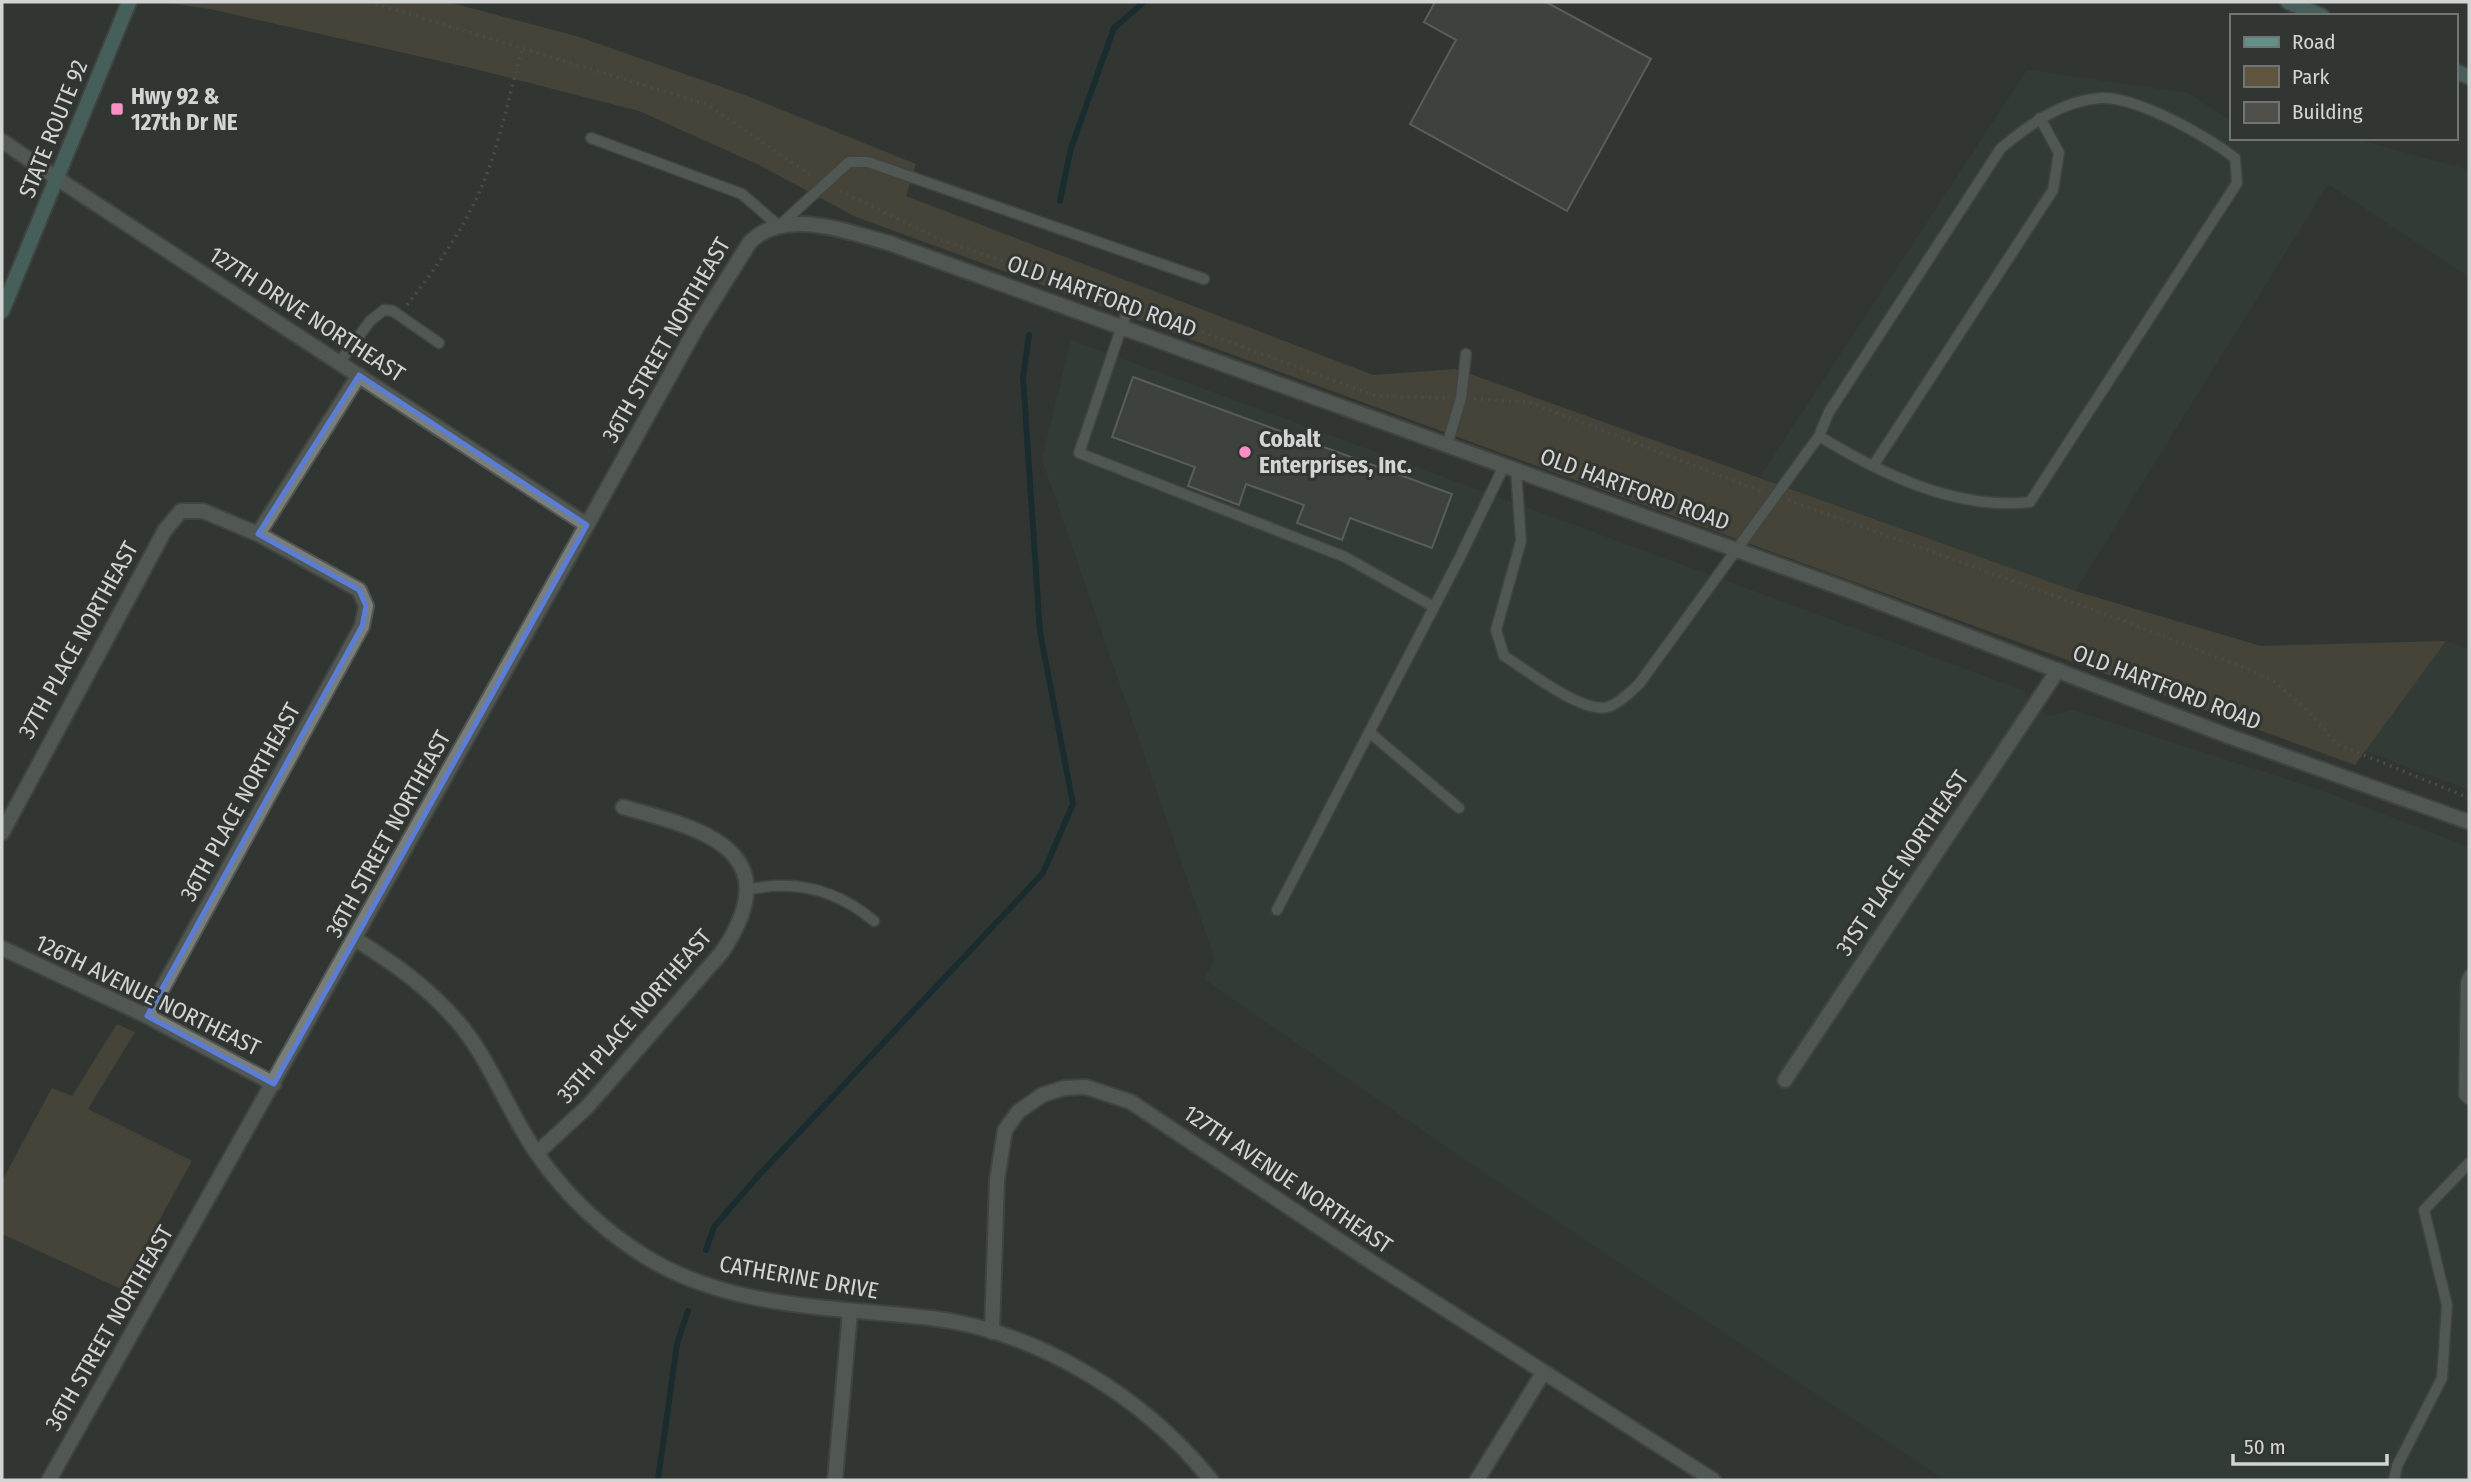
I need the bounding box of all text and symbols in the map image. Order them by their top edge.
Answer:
legend [2230,14,2457,140]
text: Road [2292,29,2336,55]
street label: STATE ROUTE 92 [13,56,93,202]
text: Park [2292,64,2330,90]
place label: Hwy 92 & 127th Dr NE [131,82,238,136]
text: Building [2292,99,2363,125]
marker: Hwy 92 & 127th Dr NE [109,101,125,117]
street label: 36TH STREET NORTHEAST [596,232,736,447]
street label: 127TH DRIVE NORTHEAST [204,240,410,388]
street label: OLD HARTFORD ROAD [1003,249,1201,343]
place label: Cobalt Enterprises, Inc. [1259,425,1412,479]
street label: OLD HARTFORD ROAD [1536,442,1734,536]
marker: Cobalt Enterprises, Inc. [1237,444,1253,460]
street label: 37TH PLACE NORTHEAST [12,536,144,743]
street label: OLD HARTFORD ROAD [2069,638,2265,736]
street label: 36TH PLACE NORTHEAST [174,698,306,906]
street label: 36TH STREET NORTHEAST [320,726,457,942]
street label: 31ST PLACE NORTHEAST [1830,765,1975,961]
street label: 35TH PLACE NORTHEAST [551,923,717,1109]
street label: 126TH AVENUE NORTHEAST [31,928,265,1062]
street label: 127TH AVENUE NORTHEAST [1178,1099,1398,1259]
street label: 36TH STREET NORTHEAST [39,1220,179,1435]
street label: CATHERINE DRIVE [717,1249,881,1305]
scale bar [2233,1422,2387,1466]
text: 50 m [2244,1434,2286,1460]

